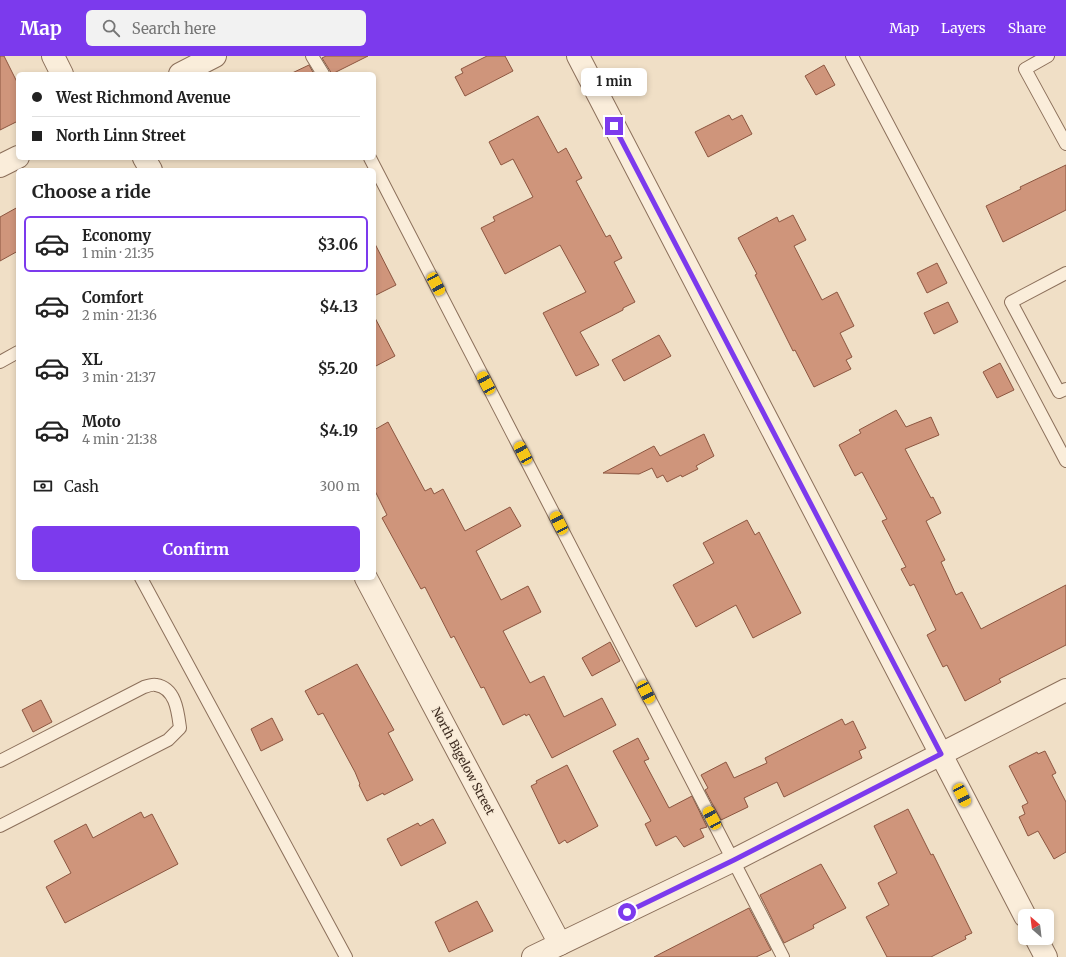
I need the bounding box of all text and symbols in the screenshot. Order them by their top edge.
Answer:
search box [86,10,366,46]
text: Map [20,16,62,40]
icon: search [100,17,122,39]
text: Search here [132,19,216,38]
text: Map [889,19,919,37]
text: Layers [941,19,986,37]
text: Share [1008,19,1046,37]
callout: 1 min [581,68,647,96]
text: 1 min [596,73,632,90]
text: West Richmond Avenue [56,88,231,107]
route end [605,117,623,135]
text: North Linn Street [56,126,186,145]
text: Choose a ride [32,180,151,203]
icon: car [34,226,70,262]
text: Economy [82,226,151,245]
text: $3.06 [317,235,358,254]
text: 1 min · 21:35 [82,245,154,262]
car [425,271,447,297]
icon: car [34,288,70,324]
text: Comfort [82,288,143,307]
text: $4.13 [319,297,358,316]
text: 2 min · 21:36 [82,307,157,324]
icon: car [34,350,70,386]
text: XL [82,350,103,369]
text: $5.20 [318,359,358,378]
text: 3 min · 21:37 [82,369,156,386]
car [475,370,497,396]
icon: car [34,412,70,448]
text: Moto [82,412,121,431]
text: $4.19 [319,421,358,440]
text: 4 min · 21:38 [82,431,157,448]
car [512,440,534,466]
icon: cash [32,475,54,497]
text: Cash [64,477,99,496]
text: 300 m [320,478,360,495]
car [548,510,570,536]
button: Confirm [32,526,360,572]
car [635,679,657,705]
street label: North Bigelow Street [429,704,498,818]
car [951,782,973,808]
car [701,805,723,831]
route start [618,903,636,921]
north arrow [1018,909,1054,945]
map controls [1018,909,1054,945]

